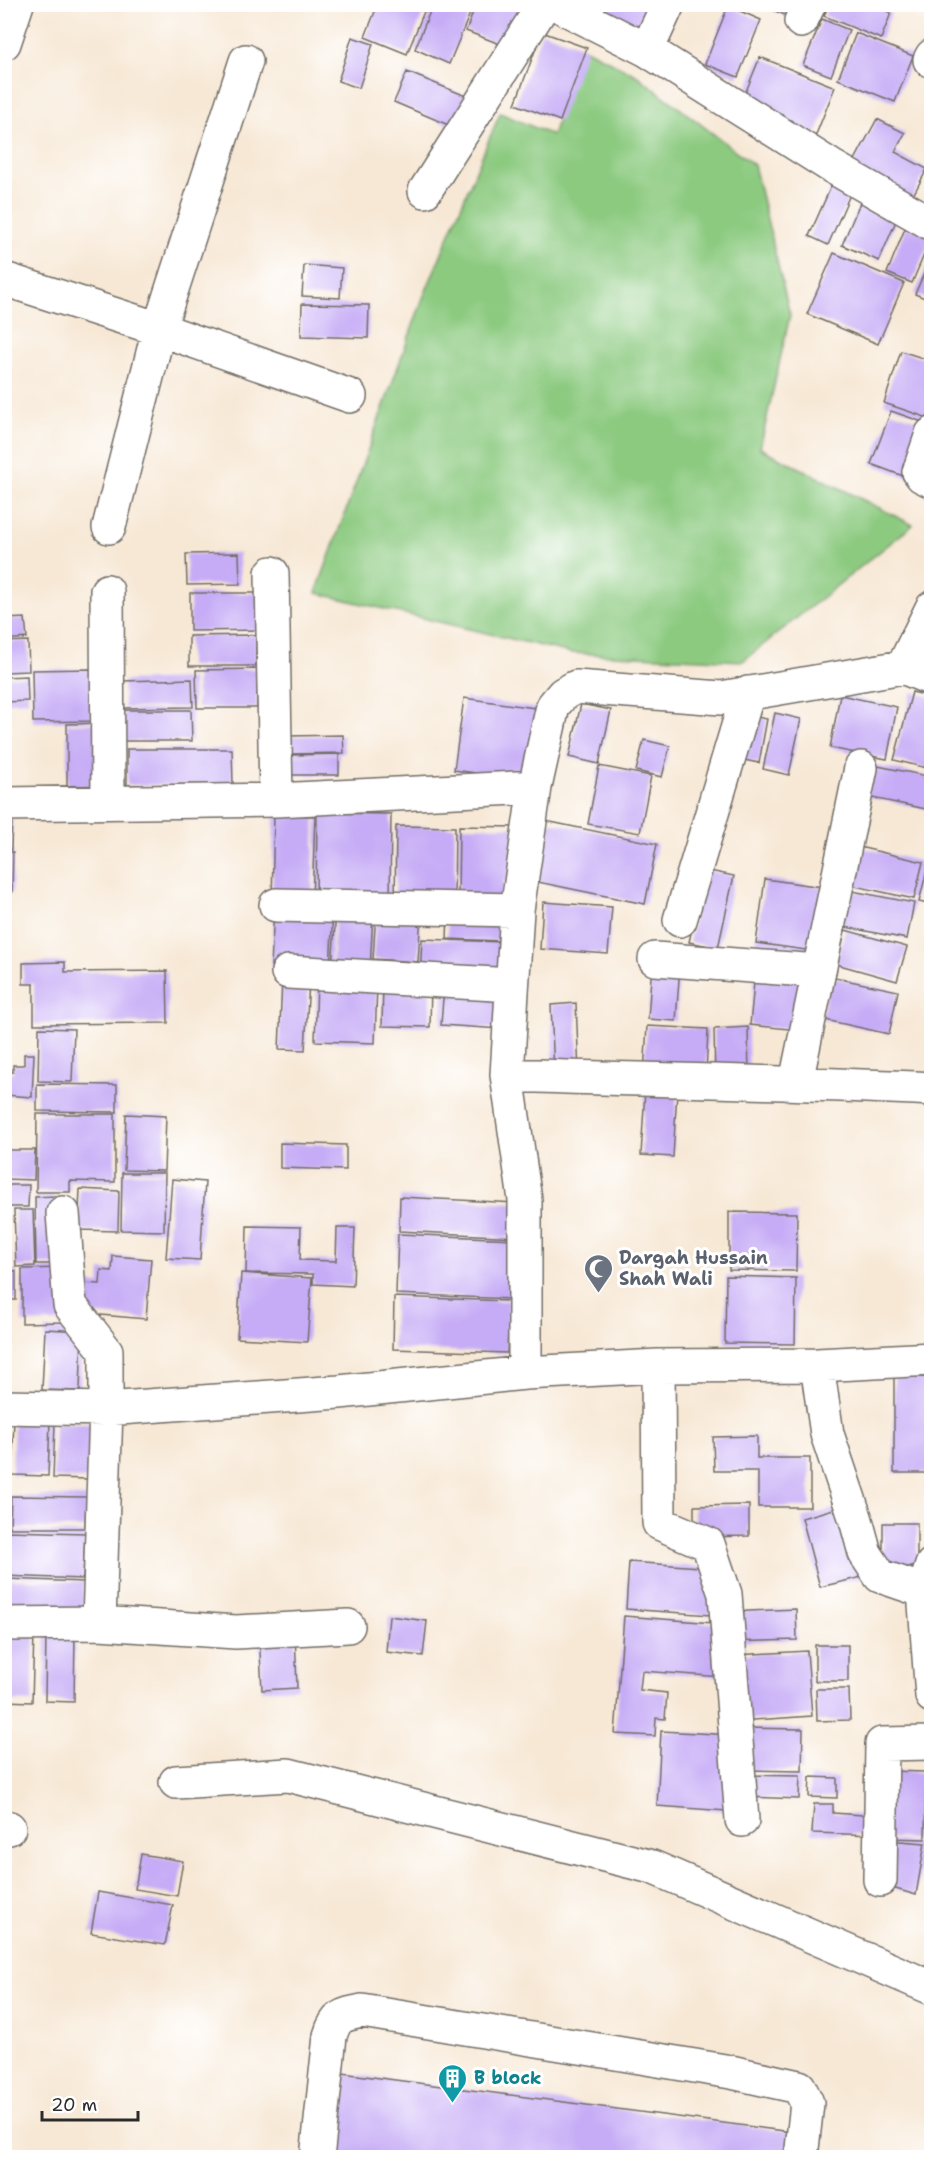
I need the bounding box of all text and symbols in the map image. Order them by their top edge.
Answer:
place label: Dargah Hussain Shah Wali [619,1246,768,1291]
mosque icon: Dargah Hussain Shah Wali [582,1252,614,1294]
building icon: B block [437,2062,469,2104]
place label: B block [474,2066,541,2090]
scale bar [42,2084,138,2122]
text: 20 m [51,2093,97,2117]

